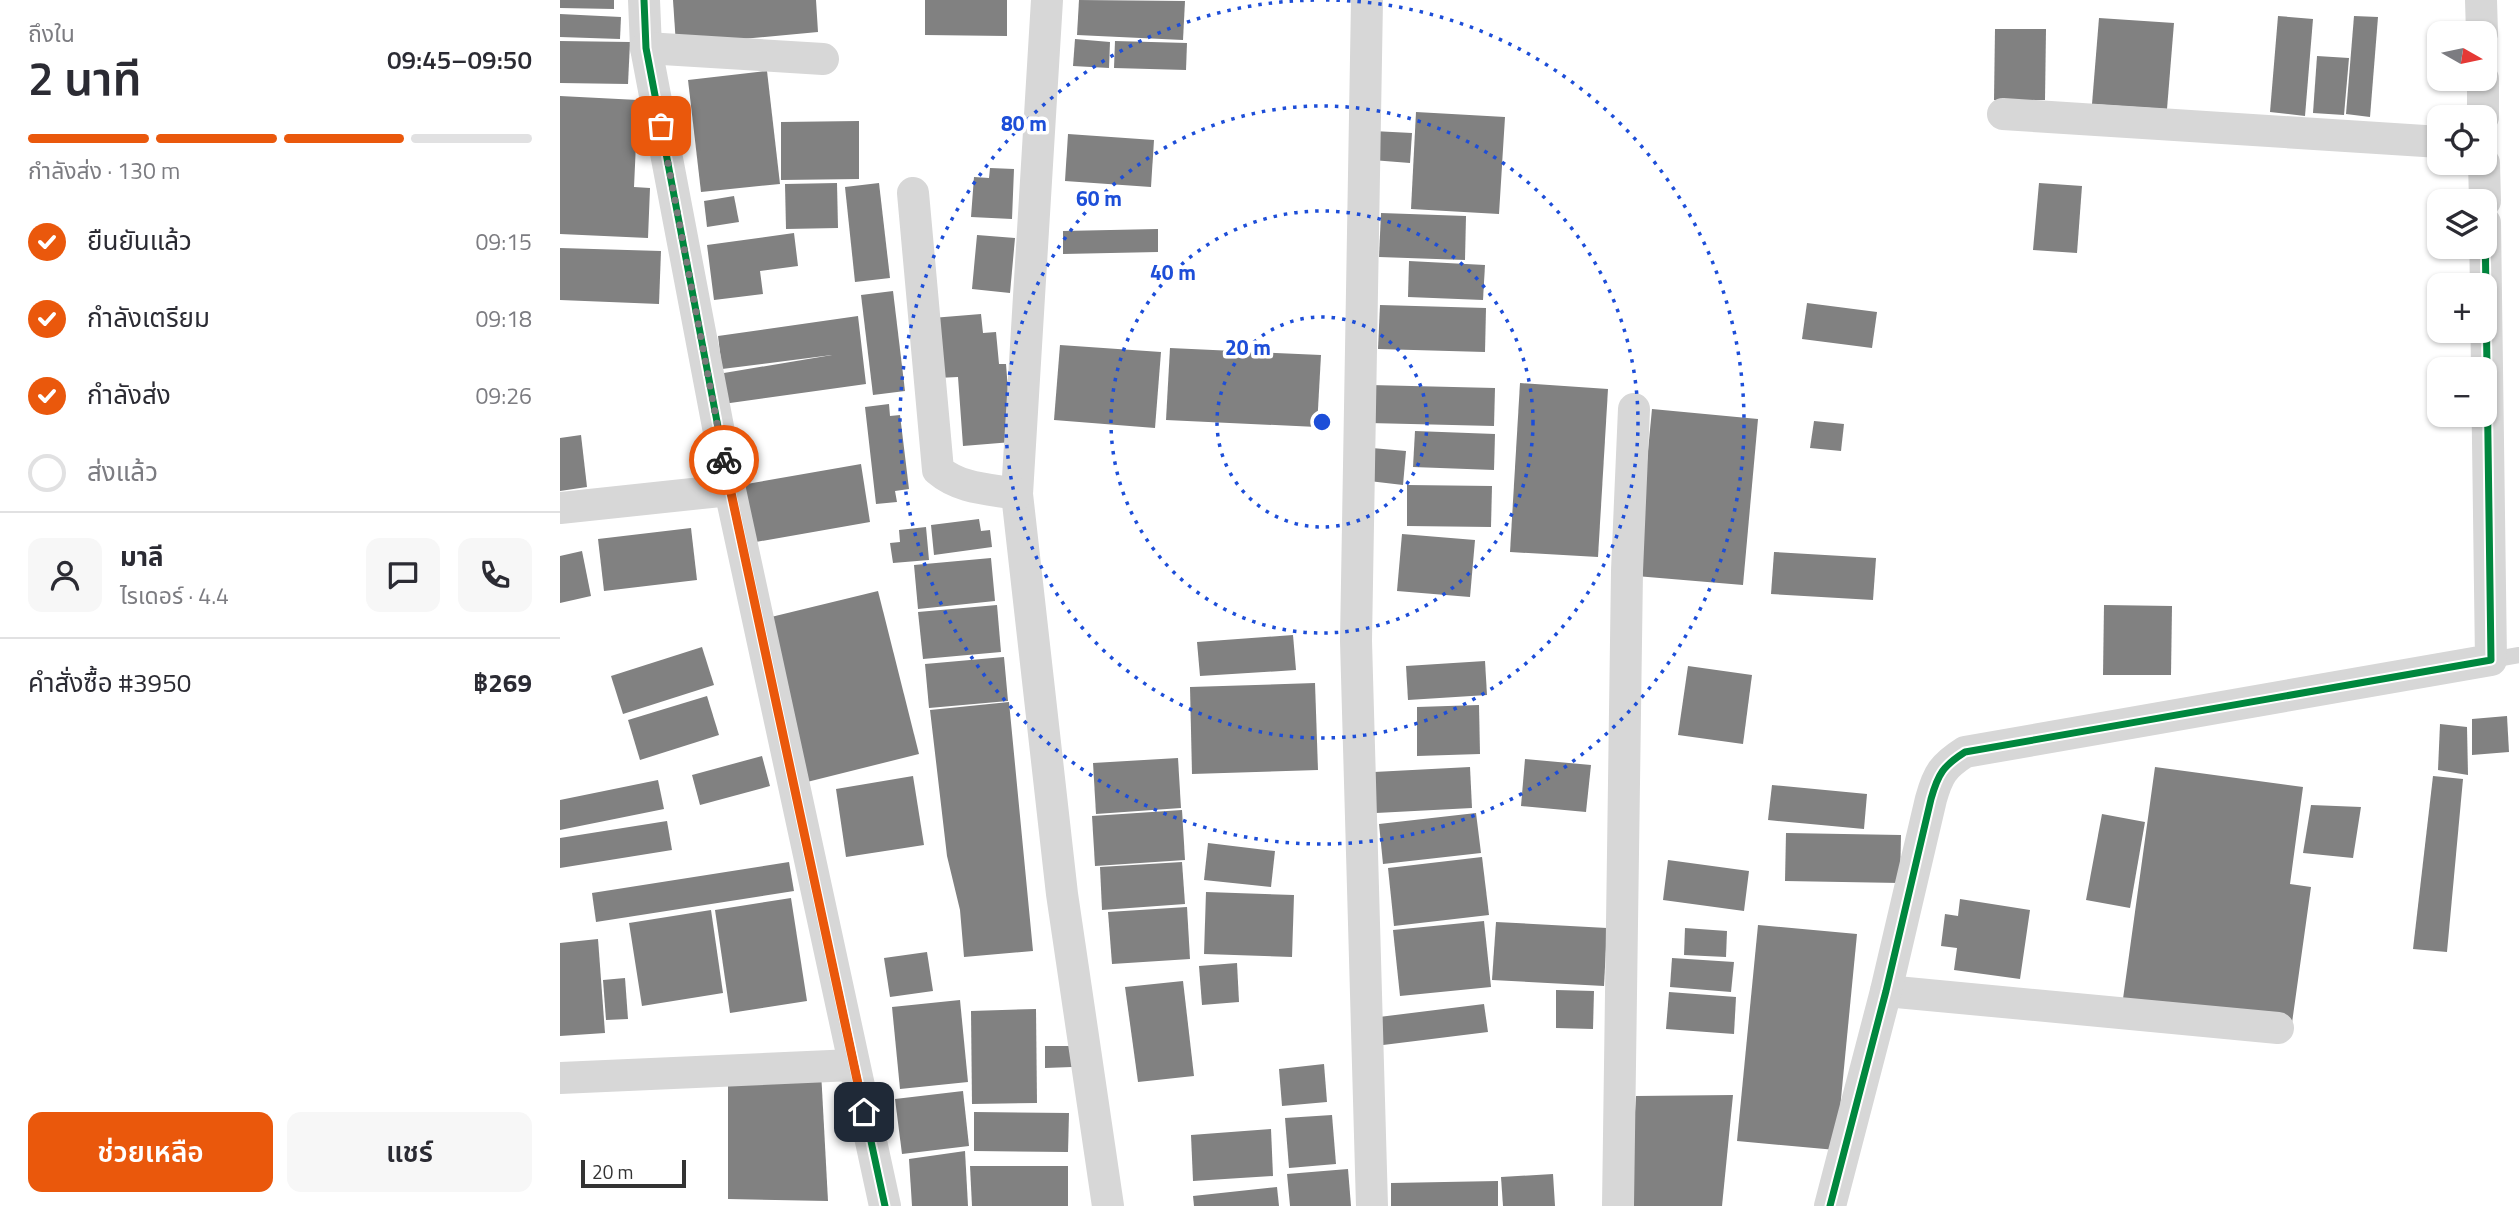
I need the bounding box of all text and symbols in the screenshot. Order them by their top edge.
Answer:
text: ถึงใน [28,16,75,51]
north arrow [2427,21,2497,91]
map controls [2427,21,2497,427]
text: 09:45–09:50 [387,40,532,79]
text: 2 นาที [28,43,142,113]
pin [631,96,691,156]
button: locate [2427,105,2497,175]
icon: bag [642,107,680,145]
text: 80 m [1001,107,1047,139]
text: กำลังส่ง · 130 m [28,153,180,188]
text: 60 m [1076,182,1122,214]
button: layers [2427,189,2497,259]
text: ยืนยันแล้ว [87,221,192,260]
icon: check [28,223,66,261]
text: 09:15 [475,224,532,259]
text: 40 m [1150,256,1196,288]
button: + [2427,273,2497,343]
text: กำลังเตรียม [87,298,210,337]
icon: check [28,300,66,338]
text: 09:18 [475,301,532,336]
text: 20 m [1225,331,1271,363]
button: − [2427,357,2497,427]
text: กำลังส่ง [87,375,171,414]
icon: check [28,377,66,415]
text: 09:26 [475,378,532,413]
centre of rings [1310,410,1334,434]
courier [689,425,759,495]
icon: bike [705,441,743,479]
text: ส่งแล้ว [87,452,158,491]
text: มาลี [120,537,164,576]
button: person [28,538,102,612]
button: chat [366,538,440,612]
button: phone [458,538,532,612]
text: ไรเดอร์ · 4.4 [120,578,229,613]
text: คำสั่งซื้อ #3950 [28,663,191,702]
text: ฿269 [473,663,532,702]
pin [834,1082,894,1142]
icon: home [845,1093,883,1131]
button: ช่วยเหลือ [28,1112,273,1192]
button: แชร์ [287,1112,532,1192]
scale bar [581,1157,686,1189]
text: 20 m [592,1157,633,1186]

